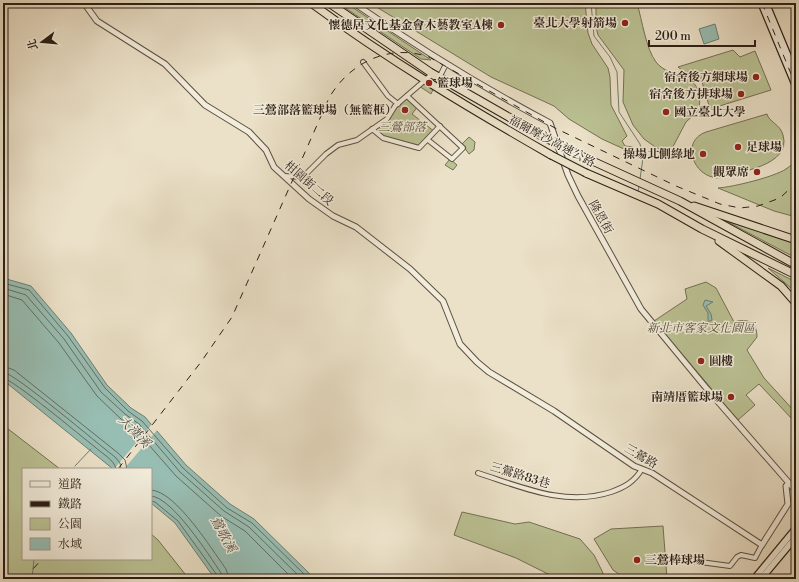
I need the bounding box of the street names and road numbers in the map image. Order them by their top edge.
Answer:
street label: 福爾摩沙高速公路 [506,112,598,171]
street label: 柑園街二段 [281,158,336,209]
street label: 隆恩街 [585,198,616,237]
street label: 三鶯路 [621,441,660,472]
street label: 三鶯路83巷 [488,459,552,492]

